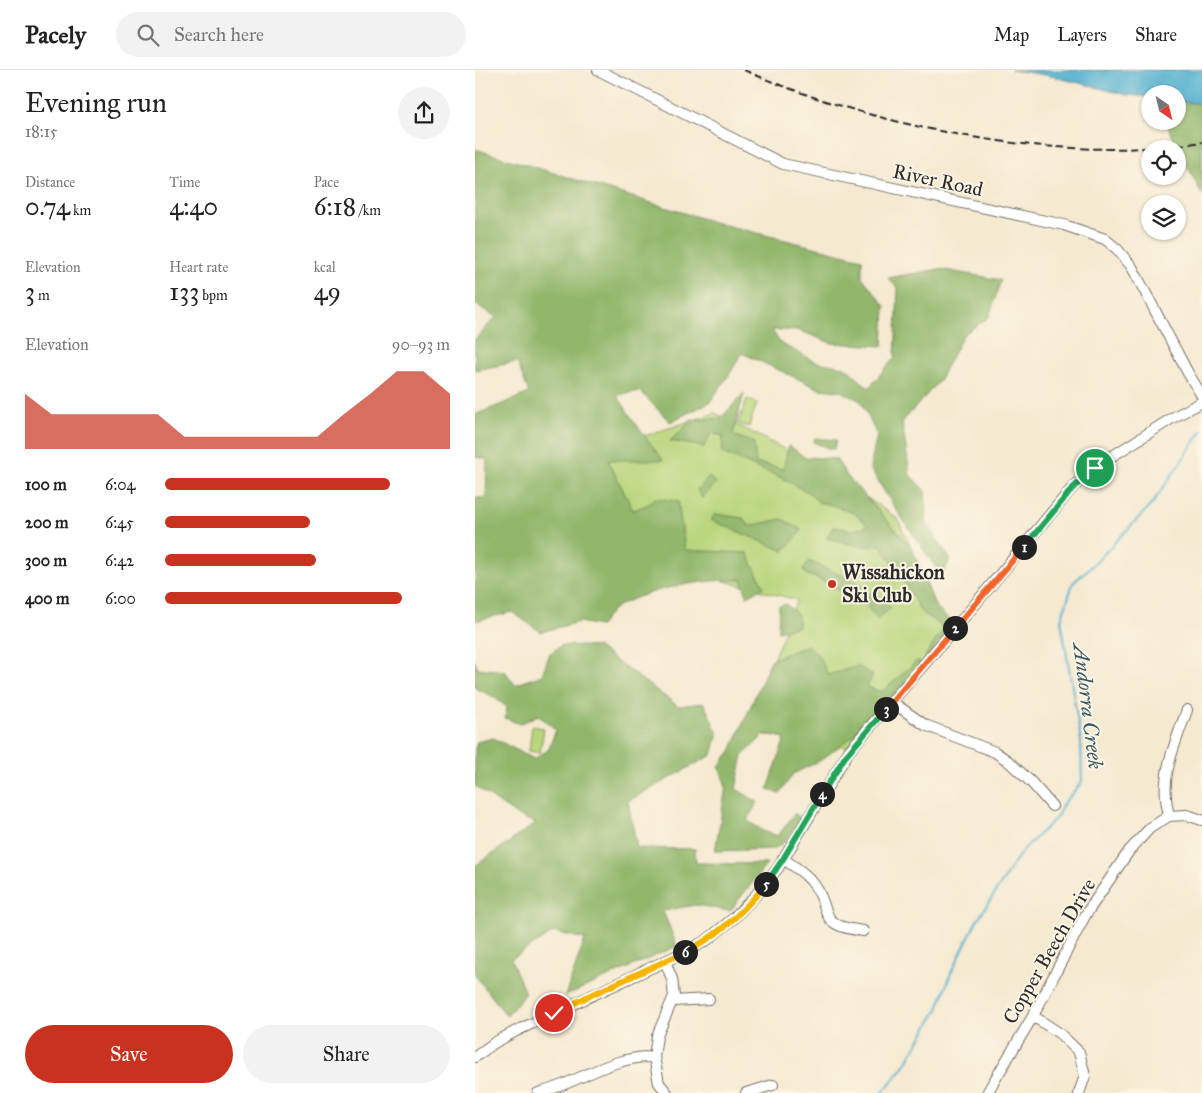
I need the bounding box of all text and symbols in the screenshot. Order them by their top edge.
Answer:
search box [116,12,466,57]
text: Pacely [25,20,86,50]
icon: search [134,21,162,49]
text: Search here [174,23,264,46]
text: Map [994,24,1029,46]
text: Layers [1057,24,1107,46]
text: Share [1135,24,1177,46]
text: Evening run [25,85,167,120]
north arrow [1141,85,1186,130]
map controls [1141,85,1186,240]
button: share [398,87,450,139]
text: 18:15 [25,122,58,141]
button: locate [1141,140,1186,185]
street label: River Road [891,159,985,201]
text: Distance [25,174,75,191]
text: Time [169,174,200,191]
text: Pace [314,174,339,191]
text: 0.74 [25,191,70,222]
text: 4:40 [169,191,218,222]
text: 6:18 [314,191,356,222]
button: layers [1141,195,1186,240]
text: km [70,202,91,219]
text: /km [356,202,381,219]
text: Elevation [25,259,81,276]
text: Heart rate [169,259,228,276]
text: kcal [314,259,336,276]
text: 3 [25,276,35,307]
text: 133 [169,276,199,307]
text: 49 [314,276,341,307]
text: m [35,287,50,304]
text: bpm [199,287,228,304]
text: Elevation [25,335,89,354]
text: 90–93 m [392,335,450,354]
pin [1074,447,1116,489]
icon: arrive [1081,454,1109,482]
text: 100 m [25,475,67,494]
text: 6:04 [105,475,135,494]
text: 200 m [25,513,68,532]
text: 6:45 [105,513,134,532]
pin: 1 [1011,534,1037,560]
text: 1 [1022,539,1027,556]
text: 300 m [25,551,67,570]
text: 6:42 [105,551,134,570]
place label: Wissahickon Ski Club [842,560,945,607]
marker: Wissahickon Ski Club [826,578,838,590]
text: 400 m [25,589,69,608]
text: 6:00 [105,589,136,608]
pin: 2 [943,616,967,640]
text: 2 [952,620,959,637]
water label: Andorra Creek [1067,640,1109,771]
pin: 3 [873,696,899,722]
text: 3 [884,701,889,718]
pin: 4 [809,782,835,806]
text: 4 [819,786,826,803]
pin: 5 [753,872,779,896]
street label: Copper Beech Drive [998,874,1100,1028]
text: 5 [763,876,770,893]
pin: 6 [673,940,697,964]
text: 6 [682,944,689,961]
pin [533,992,575,1034]
icon: check [540,999,568,1027]
button: Save [25,1025,233,1083]
button: Share [243,1025,450,1083]

